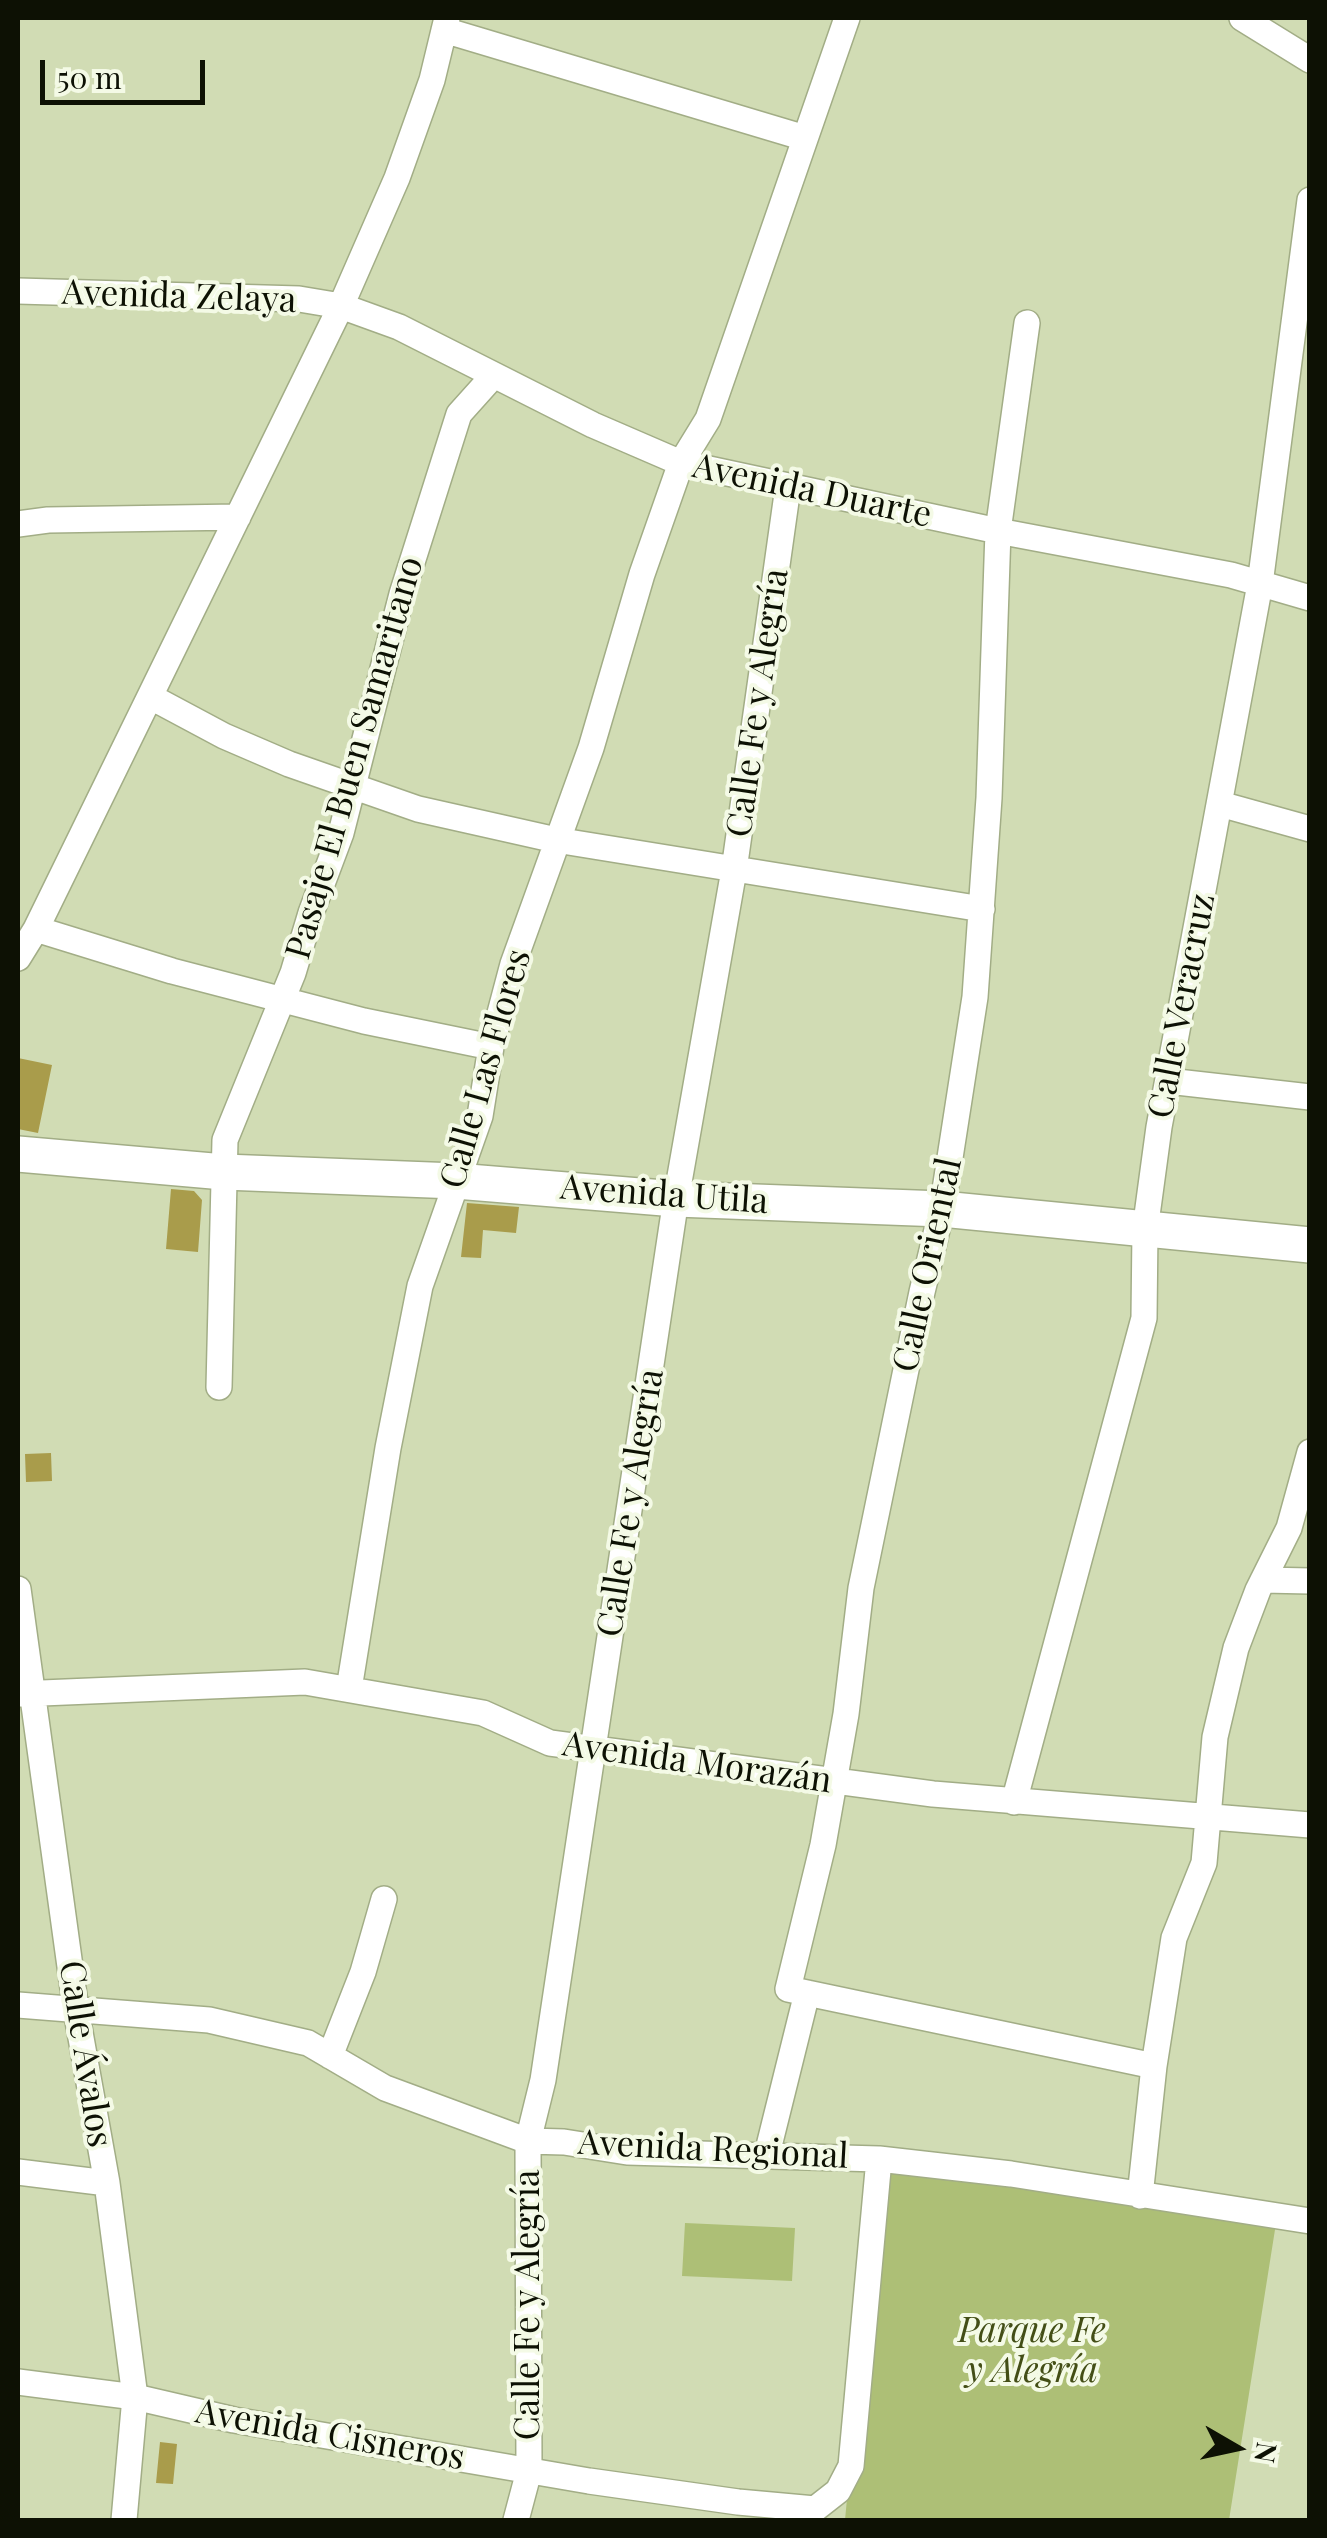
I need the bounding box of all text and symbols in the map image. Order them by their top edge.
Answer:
scale bar [45,40,210,102]
text: 50 m [57,57,122,97]
street label: Avenida Zelaya [61,272,297,322]
street label: Avenida Duarte [689,445,935,537]
street label: Pasaje El Buen Samaritano [277,552,433,964]
street label: Calle Fe y Alegría [718,566,798,840]
street label: Calle Veracruz [1140,890,1224,1122]
street label: Calle Las Flores [432,945,540,1193]
street label: Calle Oriental [885,1154,971,1376]
street label: Avenida Utila [559,1167,769,1223]
street label: Calle Fe y Alegría [589,1366,673,1640]
street label: Avenida Morazán [560,1723,834,1803]
street label: Calle Ávalos [50,1958,120,2150]
street label: Avenida Regional [577,2122,849,2178]
street label: Calle Fe y Alegría [507,2170,549,2440]
park label: Parque Fe y Alegría [958,2310,1106,2392]
street label: Avenida Cisneros [192,2391,468,2479]
north arrow [1187,2398,1287,2498]
text: N [1247,2440,1287,2466]

